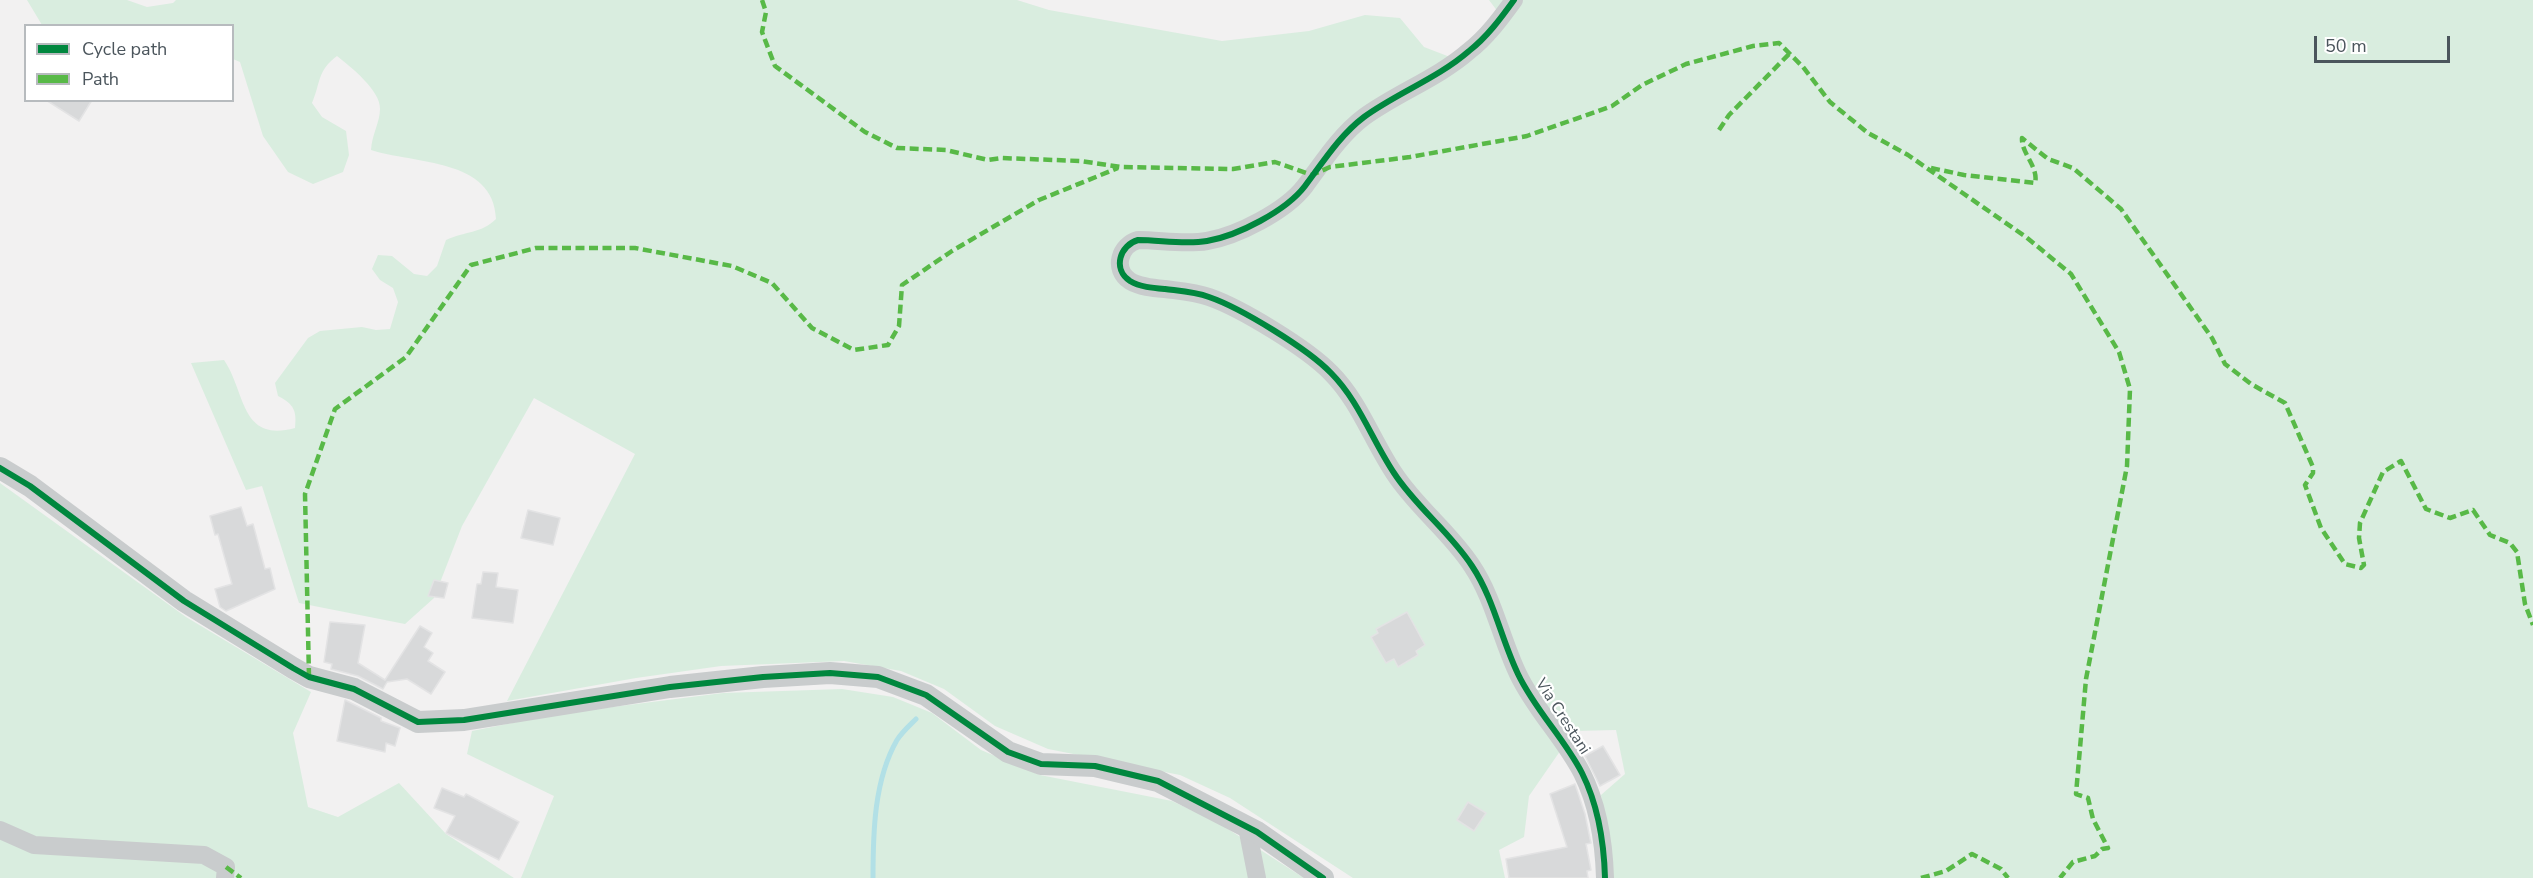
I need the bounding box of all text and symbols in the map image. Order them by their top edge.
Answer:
legend [24,24,234,102]
scale bar [2317,24,2454,62]
text: 50 m [2325,34,2367,58]
text: Cycle path [82,37,167,61]
text: Path [82,67,119,91]
street label: Via Crestani [1530,675,1594,759]

